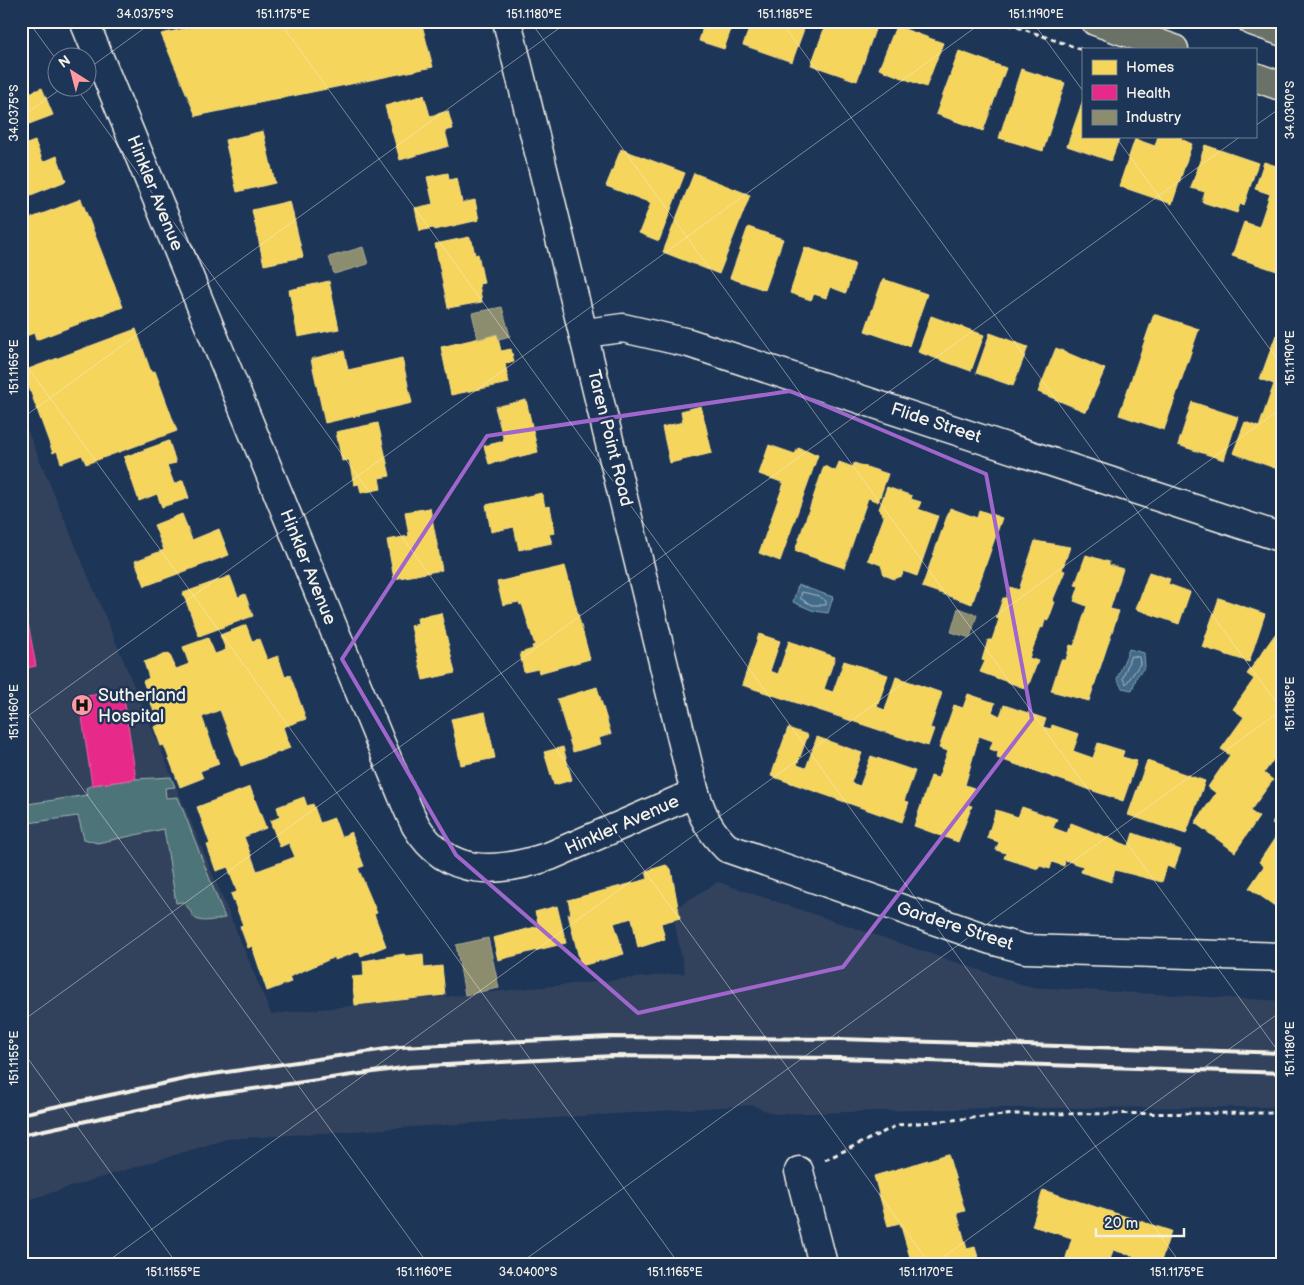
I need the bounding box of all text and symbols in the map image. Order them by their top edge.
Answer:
text: 34.0375°S [117,7,173,22]
text: 151.1175°E [256,7,310,22]
text: 151.1180°E [506,7,562,22]
text: 151.1185°E [758,7,813,22]
text: 151.1190°E [1008,7,1064,22]
north arrow [48,48,98,98]
legend [1082,48,1256,138]
text: N [55,52,74,72]
text: Homes [1126,58,1175,77]
text: 34.0390°S [1283,81,1298,139]
text: Health [1126,84,1171,103]
text: 34.0375°S [7,85,22,141]
text: Industry [1126,108,1181,127]
street label: Hinkler Avenue [122,132,188,254]
text: 151.1190°E [1283,330,1298,386]
text: 151.1165°E [7,339,22,395]
street label: Taren Point Road [583,368,637,508]
street label: Flide Street [888,399,984,448]
street label: Hinkler Avenue [275,506,341,628]
text: 151.1185°E [1283,676,1298,731]
text: 151.1160°E [7,684,22,740]
place label: Sutherland Hospital [98,685,186,727]
hospital icon: Sutherland Hospital [70,693,94,717]
street label: Hinkler Avenue [562,790,683,860]
street label: Gardere Street [894,897,1016,955]
text: 151.1180°E [1283,1021,1298,1077]
text: 151.1155°E [7,1031,22,1085]
scale bar [1096,1205,1184,1237]
text: 20 m [1104,1214,1138,1233]
text: 151.1155°E [146,1265,200,1280]
text: 151.1160°E [396,1265,452,1280]
text: 34.0400°S [499,1265,557,1280]
text: 151.1165°E [647,1265,703,1280]
text: 151.1170°E [899,1265,953,1280]
text: 151.1175°E [1150,1265,1204,1280]

